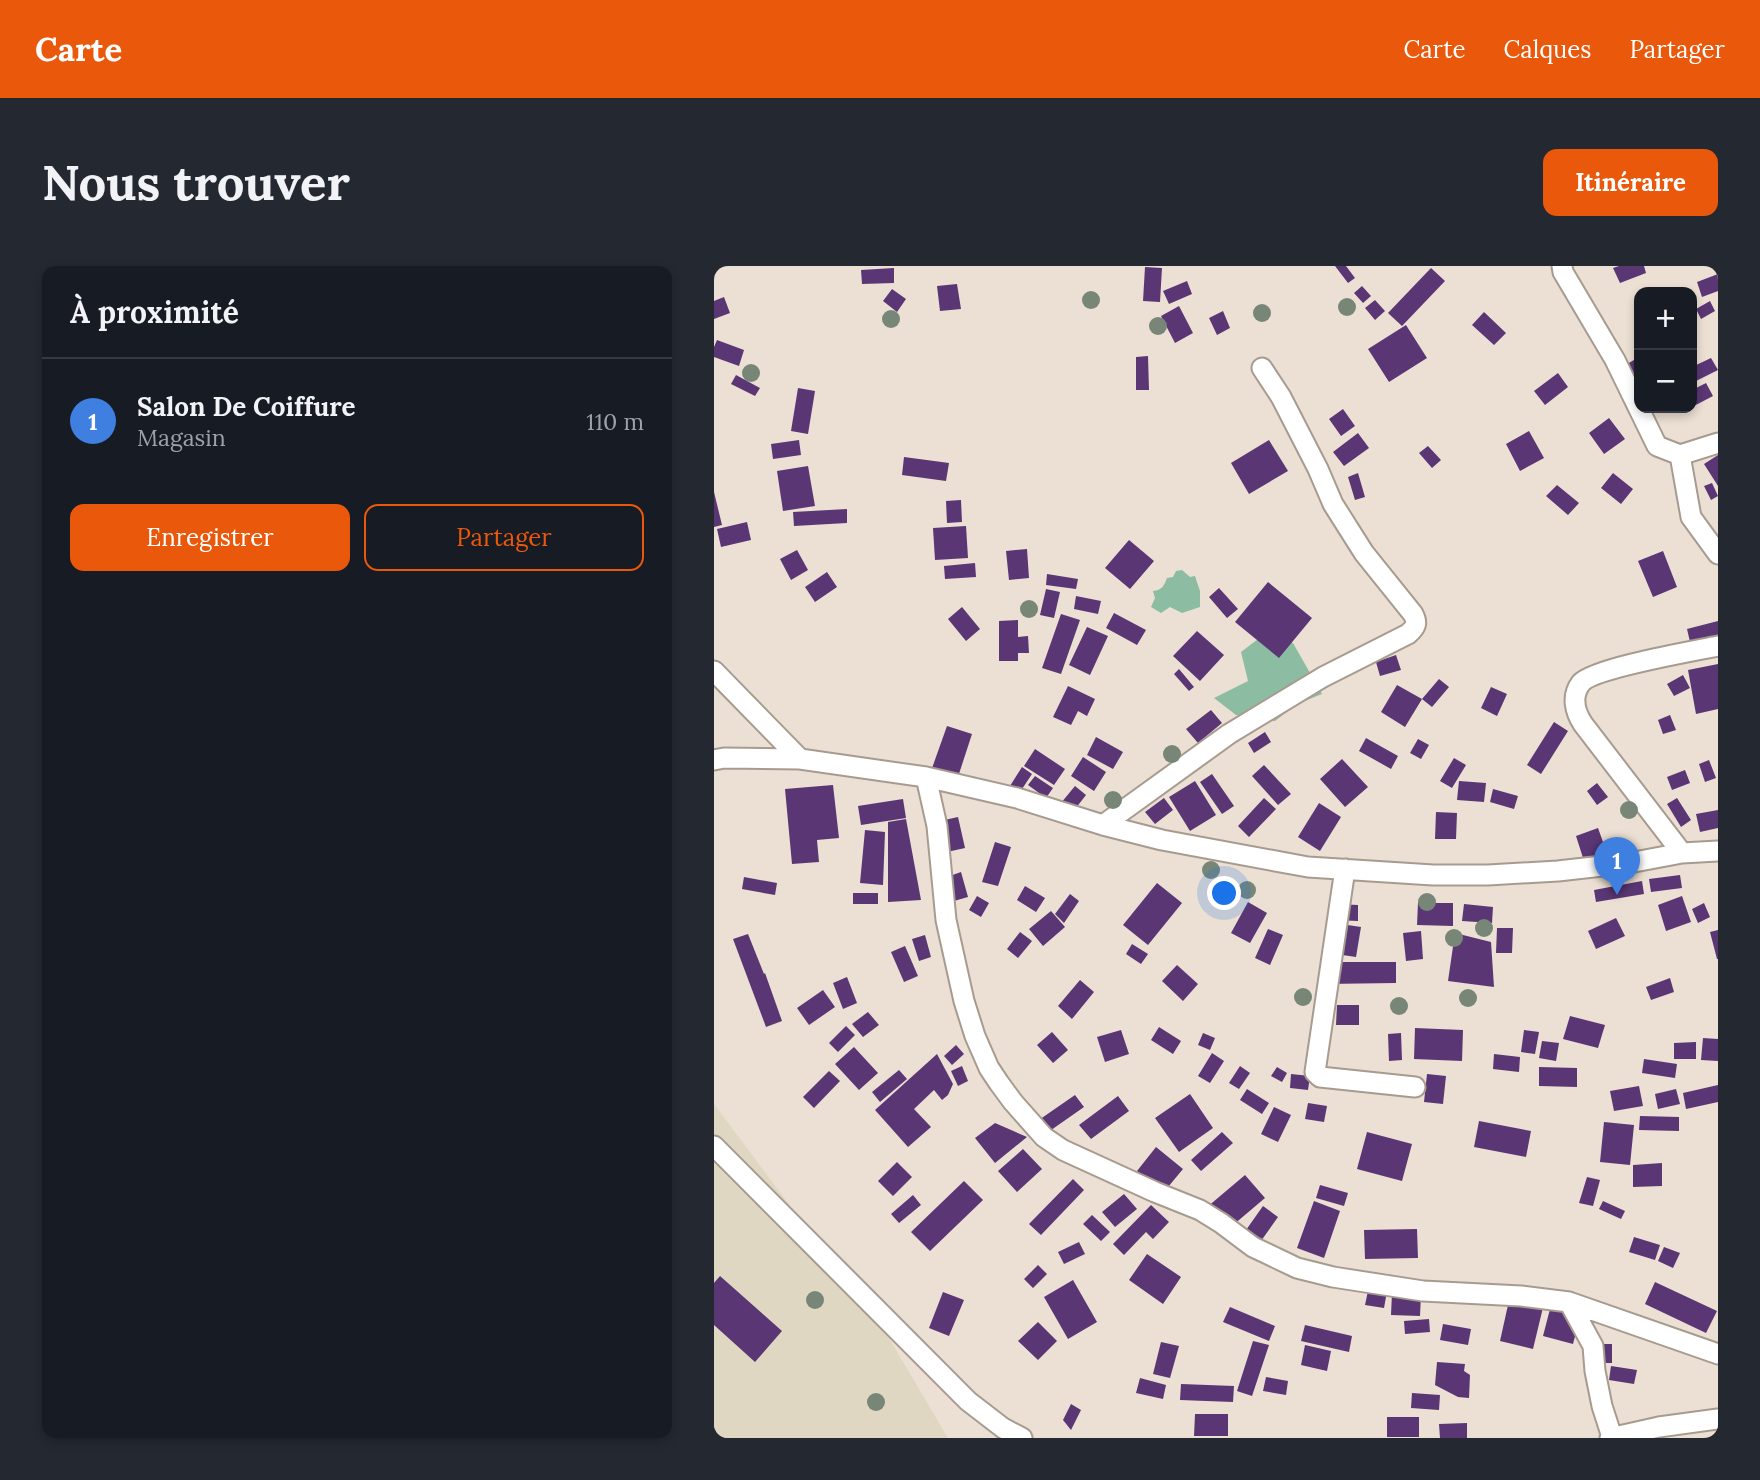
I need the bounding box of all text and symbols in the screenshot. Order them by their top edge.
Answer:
text: Carte [35,28,122,70]
text: Carte [1403,34,1465,65]
text: Calques [1503,34,1591,65]
text: Partager [1629,34,1725,65]
button: Itinéraire [1543,149,1718,216]
text: Nous trouver [42,151,350,213]
map controls [1634,287,1697,413]
button: + [1634,287,1697,350]
text: À proximité [70,293,239,331]
button: − [1634,350,1697,413]
text: Salon De Coiffure [137,390,356,423]
text: 1 [88,407,98,436]
text: 110 m [586,407,644,436]
text: Magasin [137,423,226,452]
button: Enregistrer [70,504,350,571]
button: Partager [364,504,644,571]
pin: 1 [1594,837,1640,895]
your location [1207,876,1241,910]

